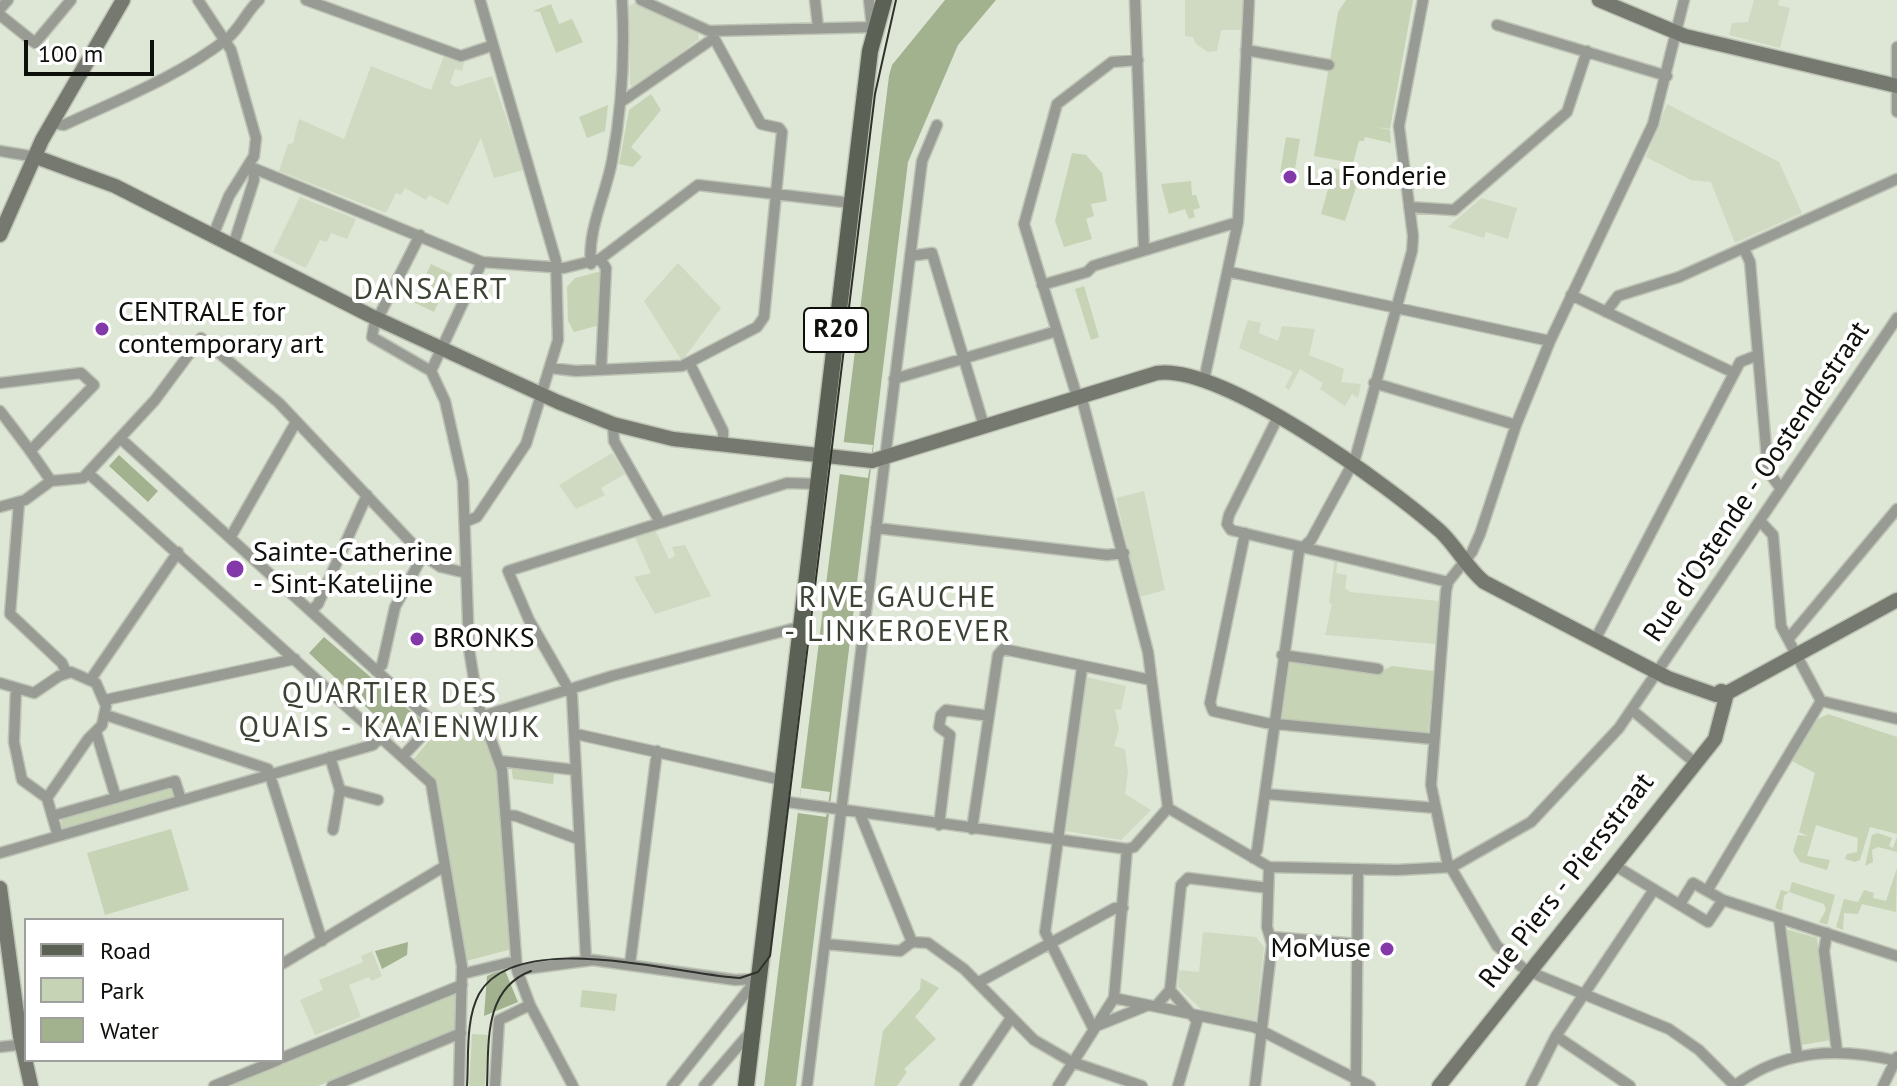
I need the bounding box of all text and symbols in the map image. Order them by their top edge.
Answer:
scale bar [28,24,158,74]
text: 100 m [38,38,103,69]
place label: La Fonderie [1306,160,1447,194]
marker: La Fonderie [1281,168,1299,186]
district label: DANSAERT [354,272,508,308]
place label: CENTRALE for contemporary art [118,296,324,362]
road number: R20 [804,308,868,352]
street label: Rue d'Ostende - Oostendestraat [1637,315,1877,649]
marker: CENTRALE for contemporary art [93,320,111,338]
place label: Sainte-Catherine - Sint-Katelijne [253,536,453,602]
marker: Sainte-Catherine - Sint-Katelijne [224,558,246,580]
district label: RIVE GAUCHE - LINKEROEVER [784,580,1012,650]
place label: BRONKS [433,622,535,656]
marker: BRONKS [408,630,426,648]
district label: QUARTIER DES QUAIS - KAAIENWIJK [238,676,542,746]
street label: Rue Piers - Piersstraat [1473,767,1661,995]
legend [24,918,284,1062]
place label: MoMuse [1271,932,1371,966]
text: Road [100,935,151,966]
marker: MoMuse [1378,940,1396,958]
text: Park [100,975,144,1006]
text: Water [100,1015,159,1046]

